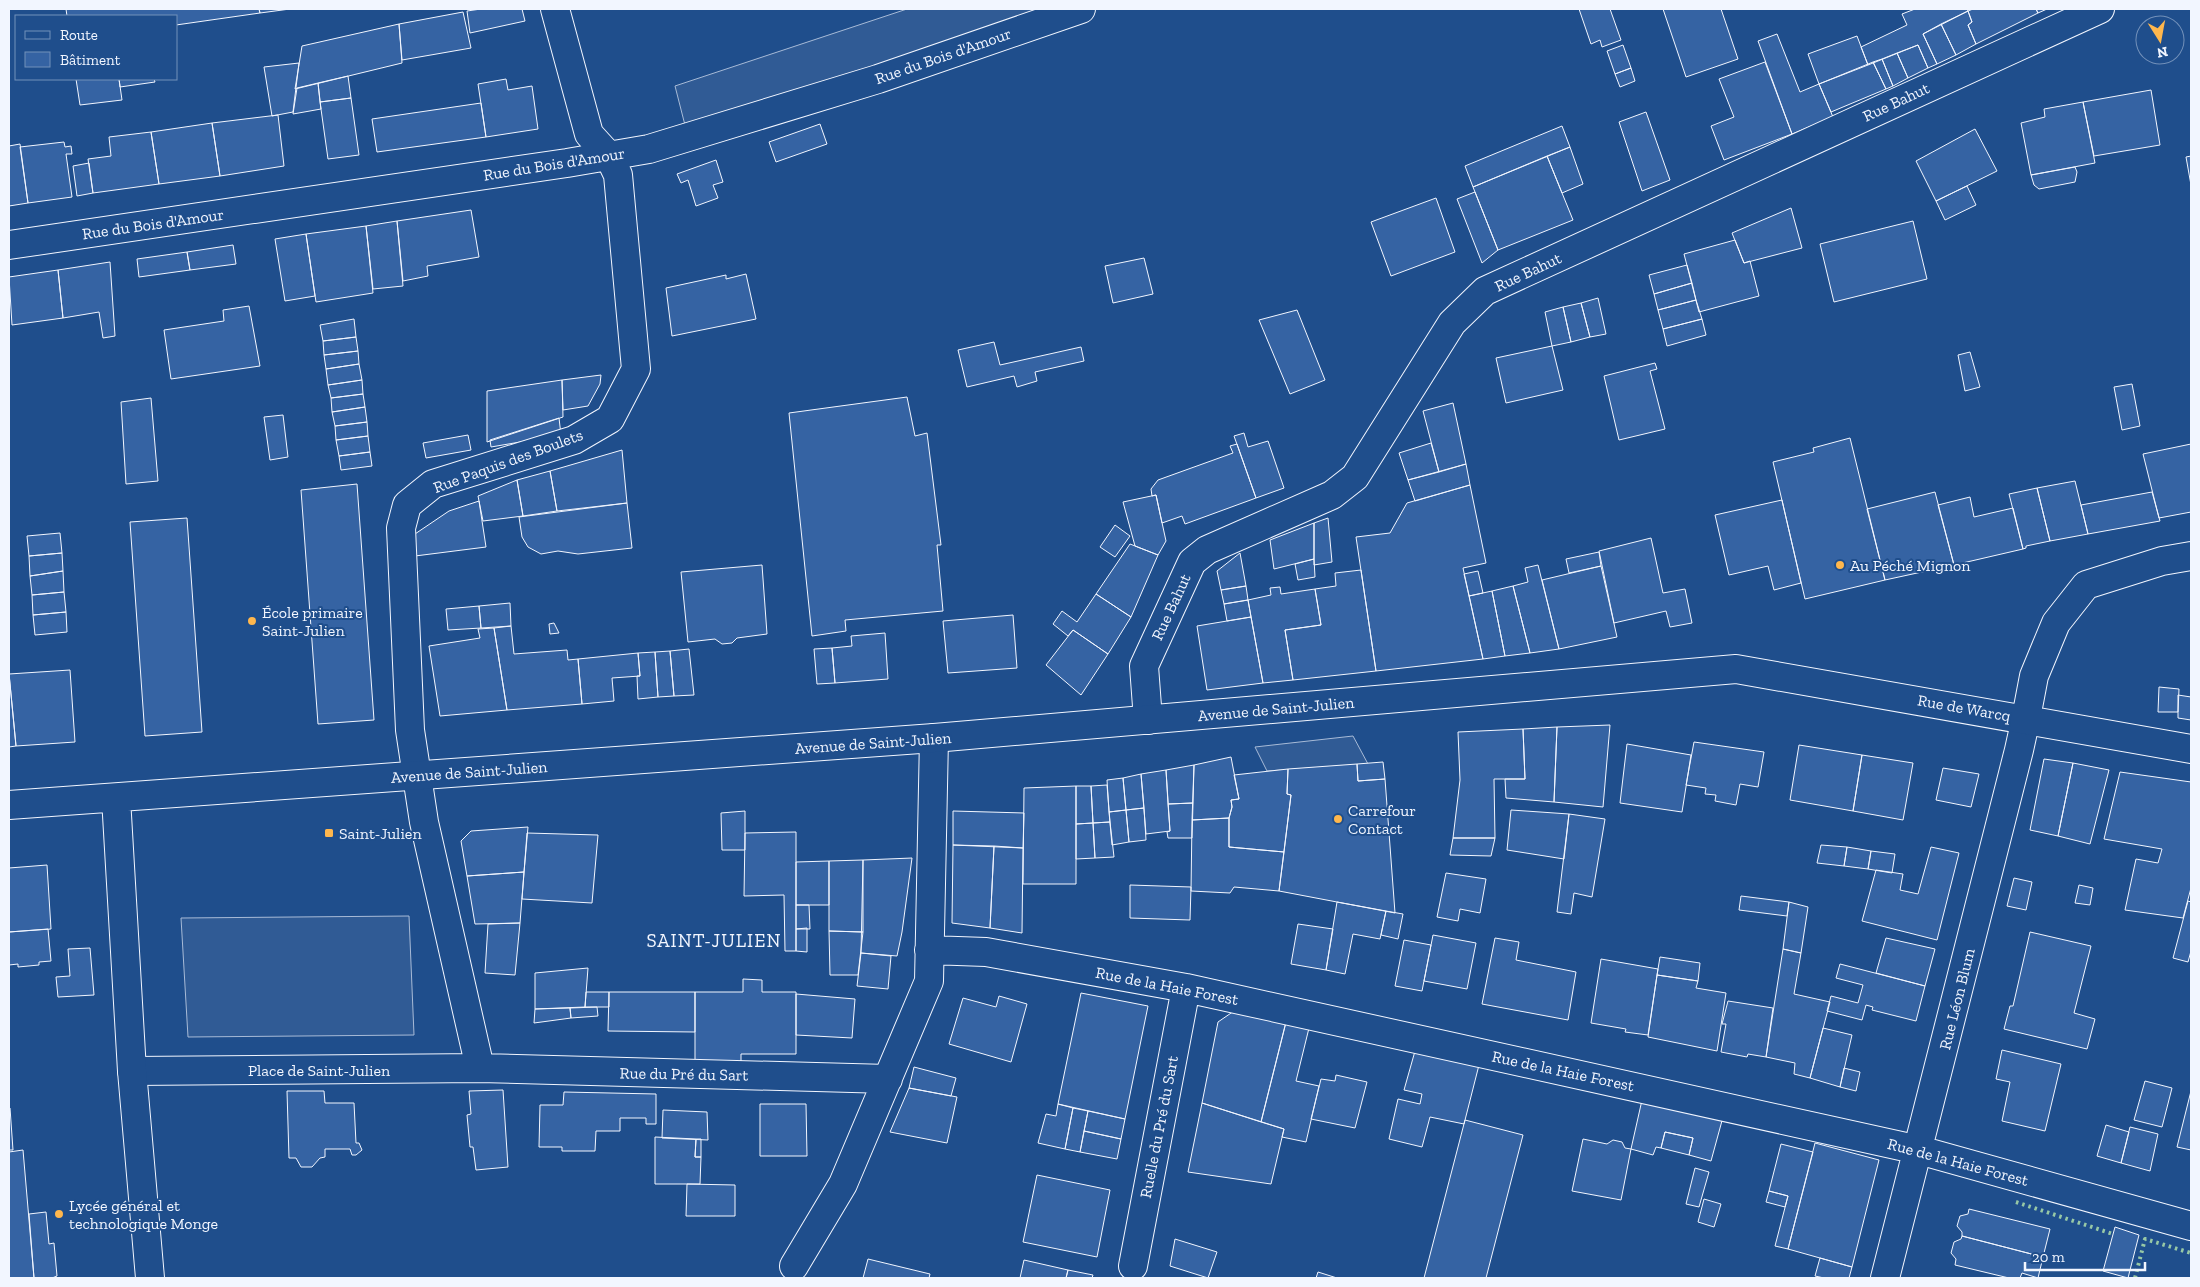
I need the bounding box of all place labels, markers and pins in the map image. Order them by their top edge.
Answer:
place label: Au Péché Mignon [1850,556,1971,575]
marker: Au Péché Mignon [1834,559,1846,571]
place label: École primaire Saint-Julien [262,603,363,640]
marker: École primaire Saint-Julien [246,615,258,627]
place label: Carrefour Contact [1348,801,1416,838]
marker: Carrefour Contact [1332,813,1344,825]
place label: Saint-Julien [339,824,422,843]
marker: Saint-Julien [323,827,335,839]
place label: Lycée général et technologique Monge [69,1196,218,1233]
marker: Lycée général et technologique Monge [53,1208,65,1220]

